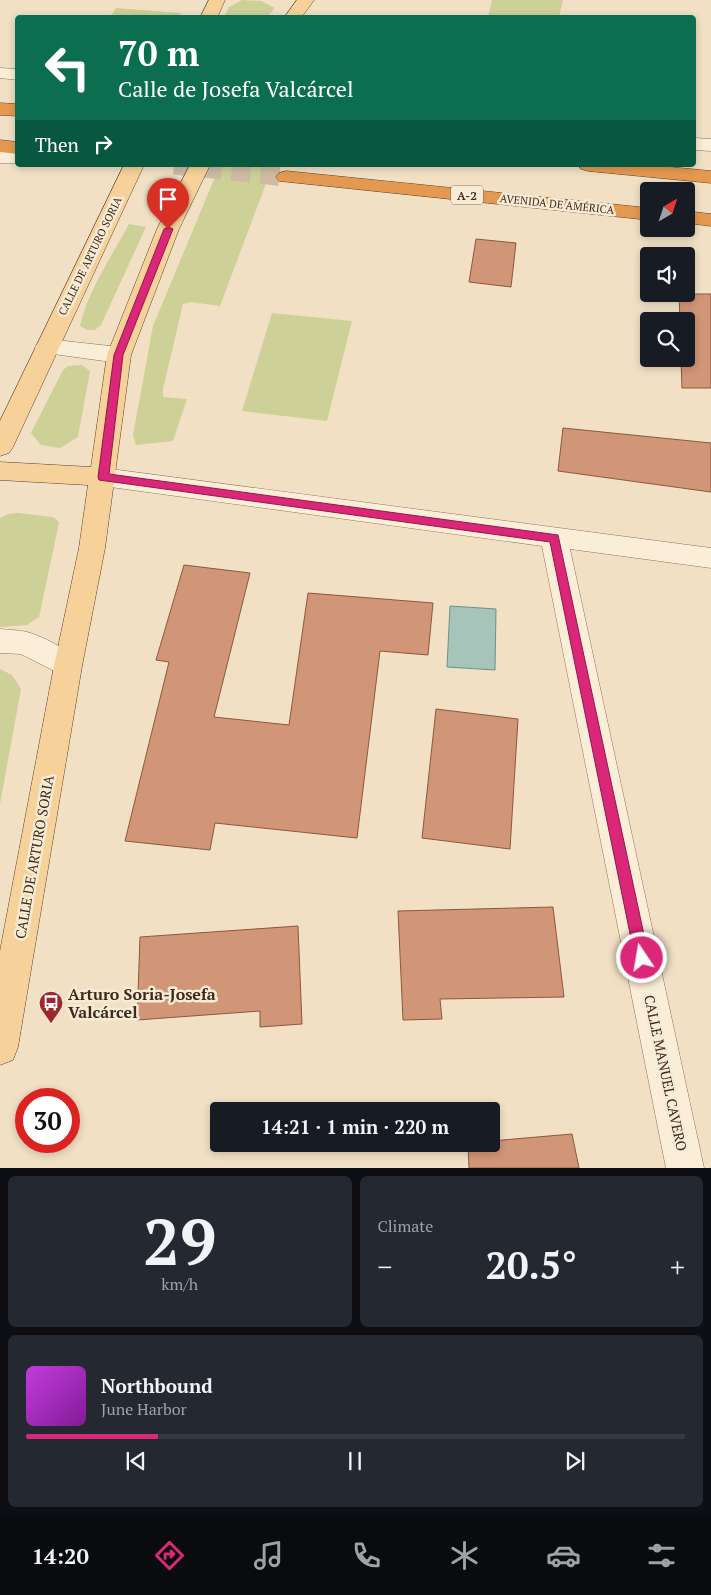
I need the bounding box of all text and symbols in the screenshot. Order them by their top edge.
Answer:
text: 70 m [118,30,199,76]
icon: left [35,35,100,100]
text: Calle de Josefa Valcárcel [118,74,354,103]
icon: right [89,130,117,158]
text: Then [35,132,79,157]
pin [147,178,189,229]
north arrow [640,182,695,238]
map controls [640,182,695,367]
icon: arrive [154,185,182,213]
road number: A-2 [451,186,483,204]
street label: AVENIDA DE AMÉRICA [499,191,615,217]
street label: CALLE DE ARTURO SORIA [55,194,125,318]
button: sound [640,247,695,302]
button: search [640,312,695,367]
street label: CALLE DE ARTURO SORIA [10,773,58,940]
position arrow [615,931,667,983]
place label: Arturo Soria-Josefa Valcárcel [68,983,216,1023]
bus stop icon: Arturo Soria-Josefa Valcárcel [38,990,64,1024]
street label: CALLE MANUEL CAVERO [640,993,692,1153]
speed limit sign: 30 [15,1088,80,1153]
text: 14:21 · 1 min · 220 m [261,1114,449,1139]
text: 29 [143,1197,216,1284]
text: Climate [378,1215,433,1237]
text: 20.5° [486,1240,577,1290]
text: − [378,1248,392,1285]
text: + [670,1248,685,1285]
text: km/h [161,1273,198,1295]
text: Northbound [101,1373,213,1398]
text: June Harbor [101,1398,187,1420]
icon: previous [122,1447,150,1475]
icon: pause [341,1447,369,1475]
icon: next [561,1447,589,1475]
icon: directions [152,1538,187,1573]
icon: music [251,1538,286,1573]
icon: phone [349,1538,384,1573]
icon: climate [447,1538,482,1573]
icon: car [546,1538,581,1573]
icon: filters [644,1538,679,1573]
text: 14:20 [32,1541,89,1570]

